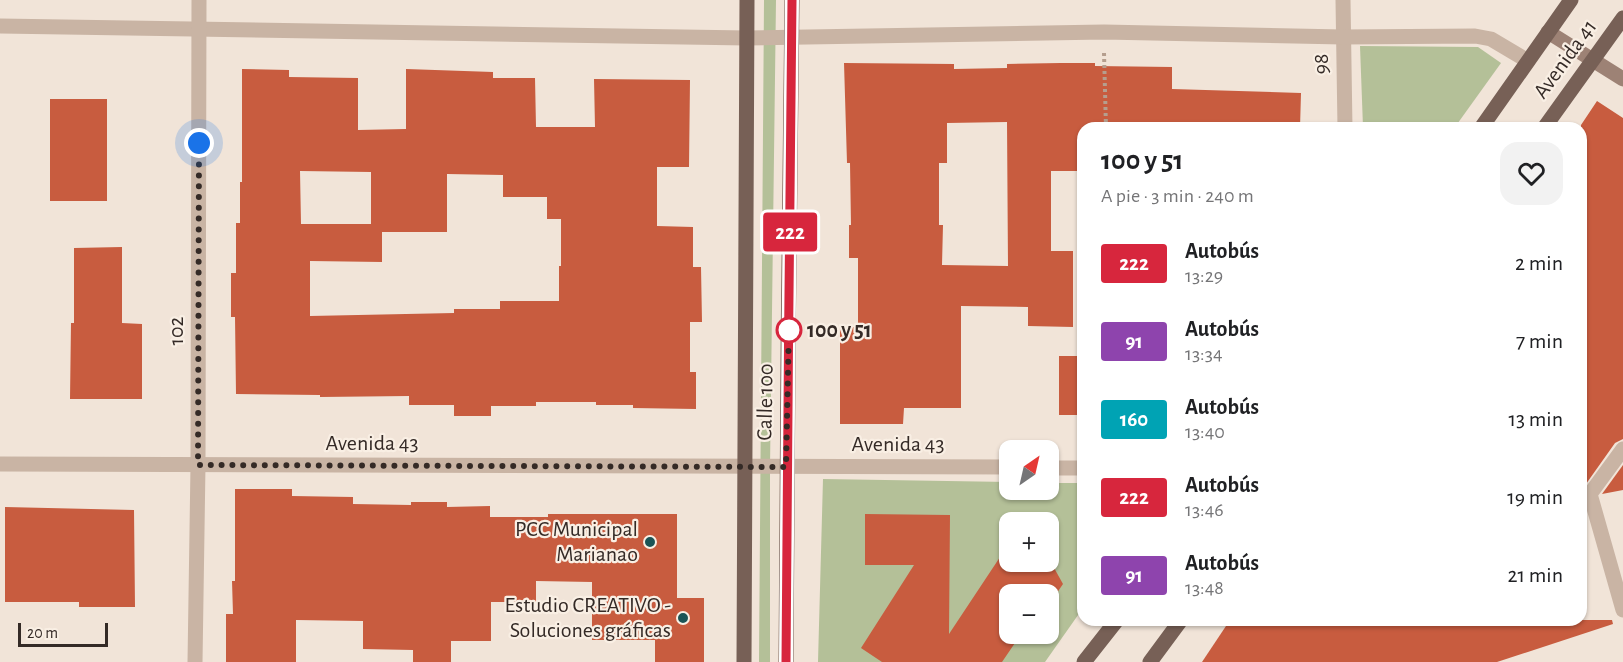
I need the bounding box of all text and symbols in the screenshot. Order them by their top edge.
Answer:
street label: Avenida 41 [1529,16,1601,102]
street label: 98 [1310,53,1332,75]
your location [184,128,214,158]
button: heart [1500,142,1563,205]
text: 100 y 51 [1101,147,1183,175]
text: A pie · 3 min · 240 m [1101,186,1254,206]
line badge: 222 [756,212,824,252]
text: 222 [775,222,805,243]
text: Autobús [1185,240,1259,262]
text: 2 min [1515,252,1563,274]
text: 222 [1119,253,1149,274]
text: 13:29 [1185,266,1223,286]
street label: 102 [165,316,187,346]
marker: 100 y 51 [776,317,802,343]
text: Autobús [1185,318,1259,340]
place label: 100 y 51 [807,319,872,342]
text: 7 min [1516,330,1563,352]
text: 91 [1125,331,1143,352]
text: 13:34 [1185,344,1223,364]
street label: Calle 100 [753,363,777,441]
text: Autobús [1185,396,1259,418]
text: 13 min [1508,408,1563,430]
text: 160 [1120,409,1148,430]
text: 13:40 [1185,422,1225,442]
street label: Avenida 43 [326,432,418,454]
street label: Avenida 43 [852,433,944,455]
north arrow [999,440,1059,500]
map controls [999,440,1059,644]
text: Autobús [1185,474,1259,496]
text: 19 min [1507,486,1563,508]
text: 222 [1119,487,1149,508]
text: 13:46 [1185,500,1224,520]
button: + [999,512,1059,572]
place label: PCC Municipal Marianao [515,518,638,565]
marker: PCC Municipal Marianao [643,535,657,549]
text: Autobús [1185,552,1259,574]
text: 21 min [1508,564,1563,586]
text: 91 [1125,565,1143,586]
text: 13:48 [1185,578,1224,598]
button: − [999,584,1059,644]
place label: Estudio CREATIVO - Soluciones gráficas [504,594,671,641]
marker: Estudio CREATIVO - Soluciones gráficas [676,611,690,625]
scale bar [18,620,108,648]
text: 20 m [27,625,58,641]

